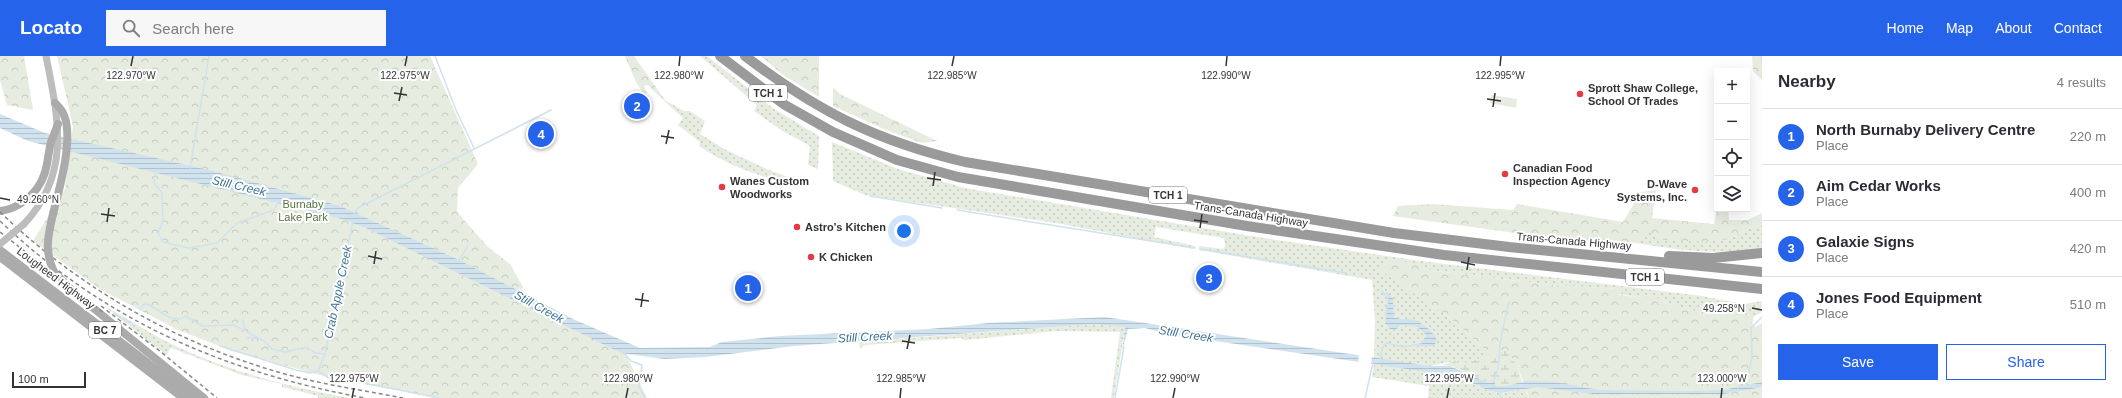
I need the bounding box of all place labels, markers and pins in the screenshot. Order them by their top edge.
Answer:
place label: Sprott Shaw College, School Of Trades [1588,82,1698,107]
marker: Sprott Shaw College, School Of Trades [1575,89,1585,99]
pin: 2 [624,91,650,121]
pin: 4 [528,119,554,149]
place label: Canadian Food Inspection Agency [1513,162,1611,187]
marker: Canadian Food Inspection Agency [1500,169,1510,179]
place label: Wanes Custom Woodworks [730,175,809,200]
place label: D-Wave Systems, Inc. [1617,178,1687,203]
marker: Wanes Custom Woodworks [717,182,727,192]
marker: D-Wave Systems, Inc. [1690,185,1700,195]
place label: Astro's Kitchen [805,221,886,233]
marker: Astro's Kitchen [792,222,802,232]
place label: K Chicken [819,251,873,263]
marker: K Chicken [806,252,816,262]
pin: 3 [1196,263,1222,293]
pin: 1 [735,273,761,303]

